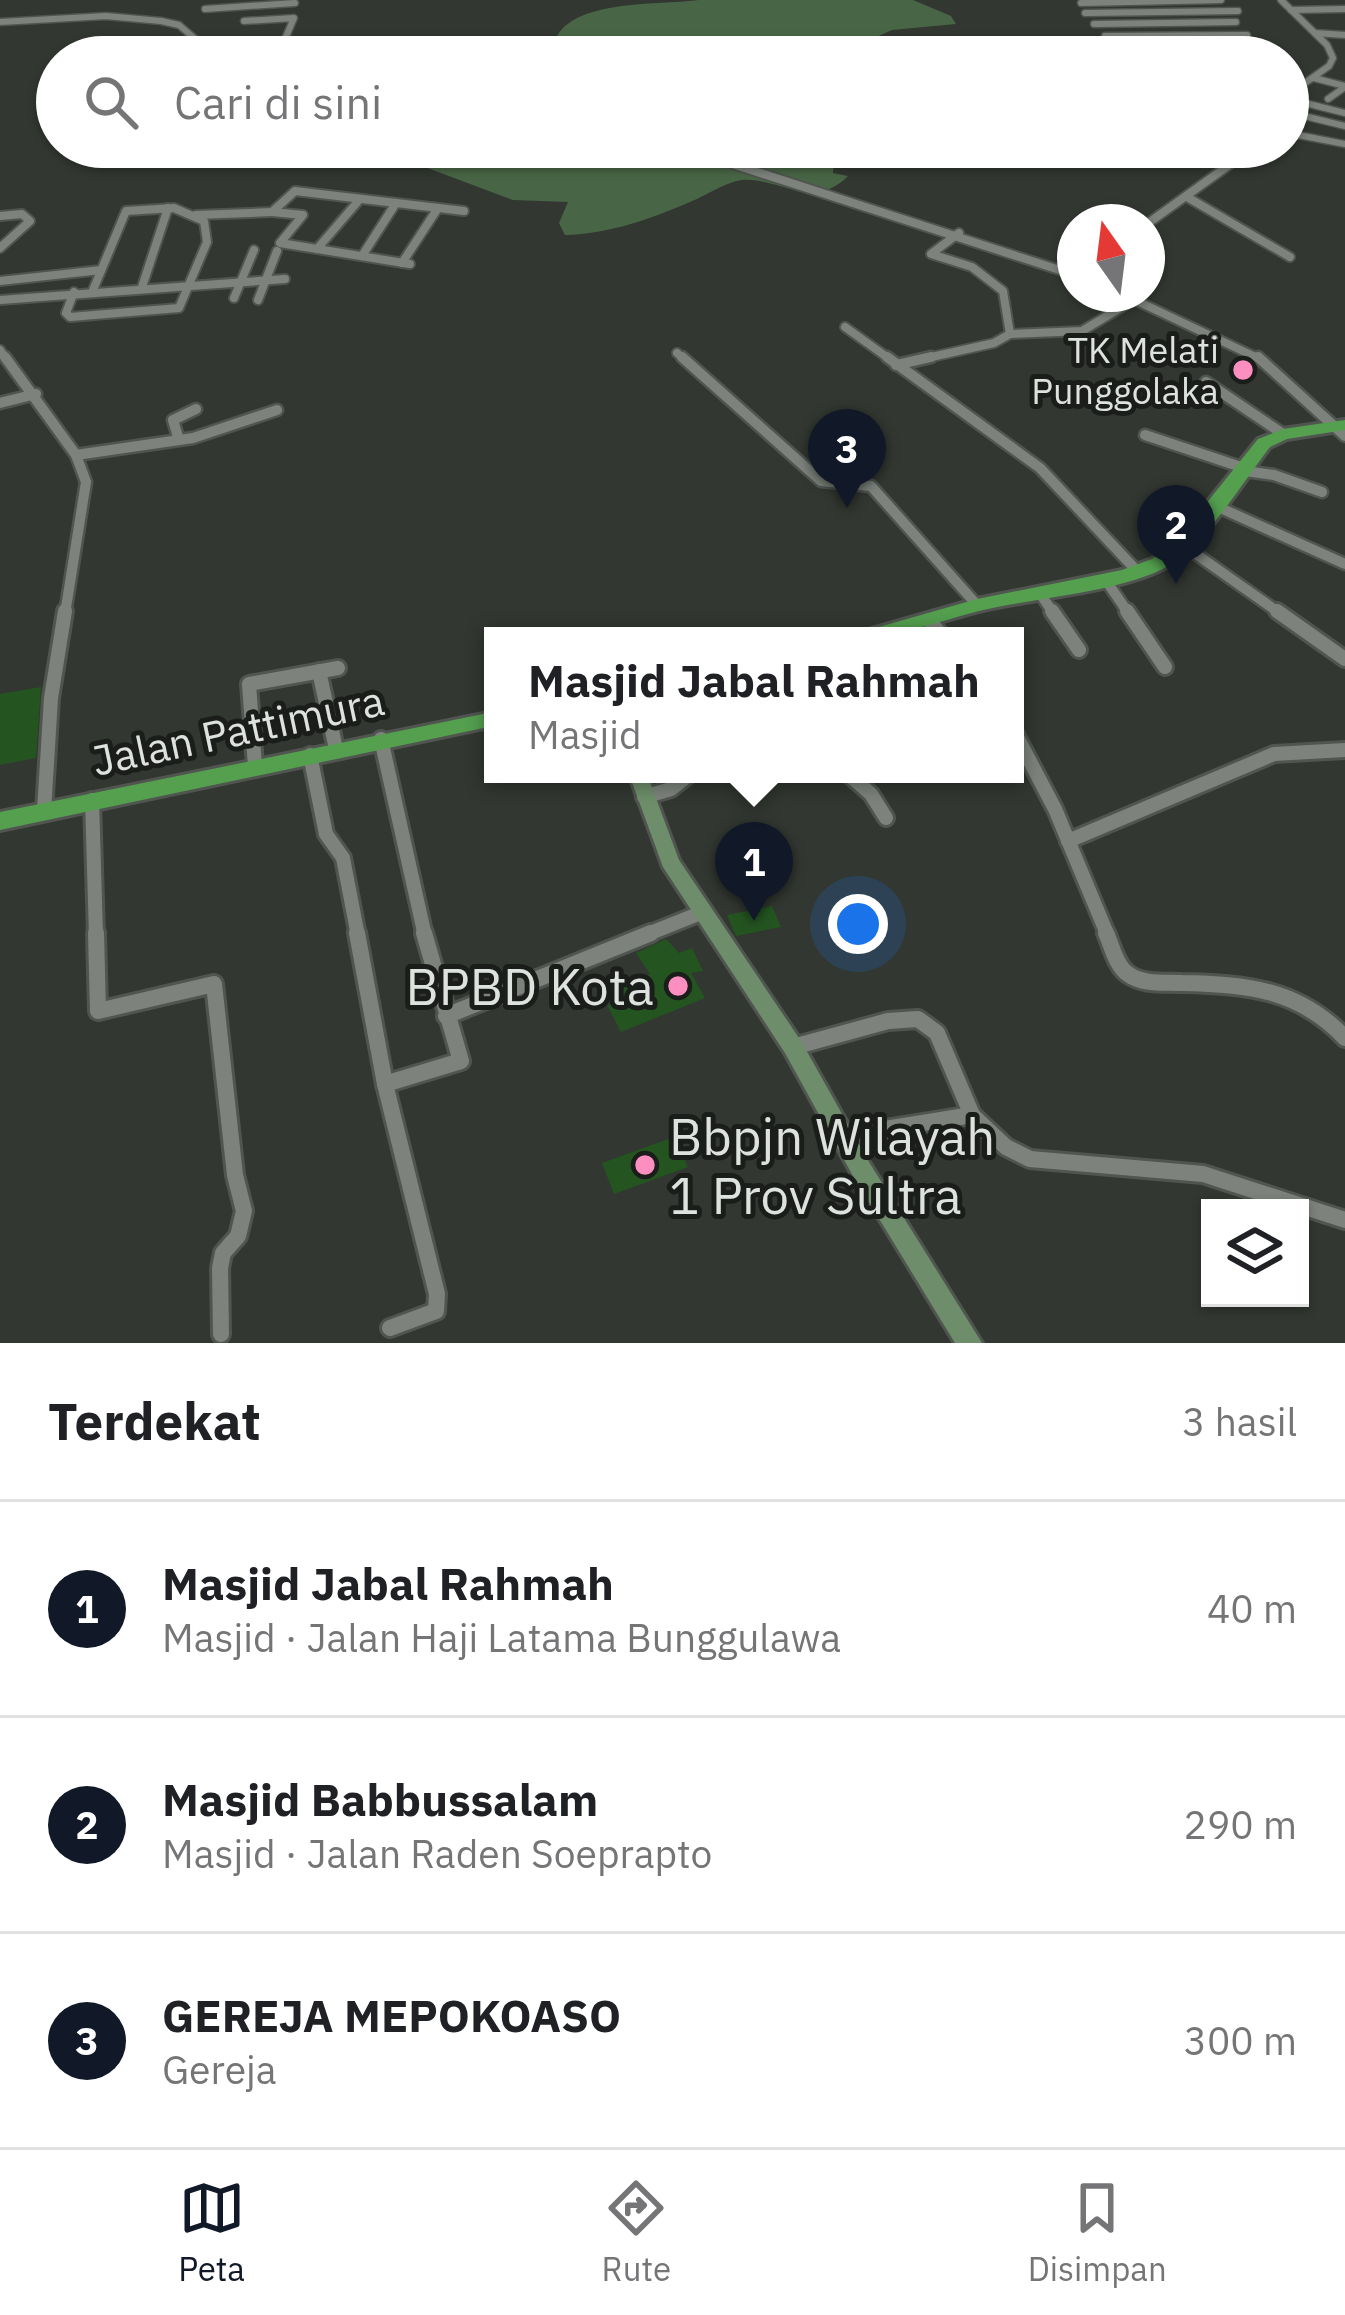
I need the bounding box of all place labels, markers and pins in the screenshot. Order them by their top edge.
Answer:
place label: TK Melati Punggolaka [1031,326,1219,414]
marker: TK Melati Punggolaka [1230,357,1256,383]
pin: 3 [808,409,886,508]
pin: 2 [1137,485,1215,584]
pin: 1 [715,822,793,921]
place label: BPBD Kota [405,953,654,1019]
marker: BPBD Kota [665,973,691,999]
place label: Bbpjn Wilayah 1 Prov Sultra [669,1103,995,1228]
marker: Bbpjn Wilayah 1 Prov Sultra [632,1152,658,1178]

